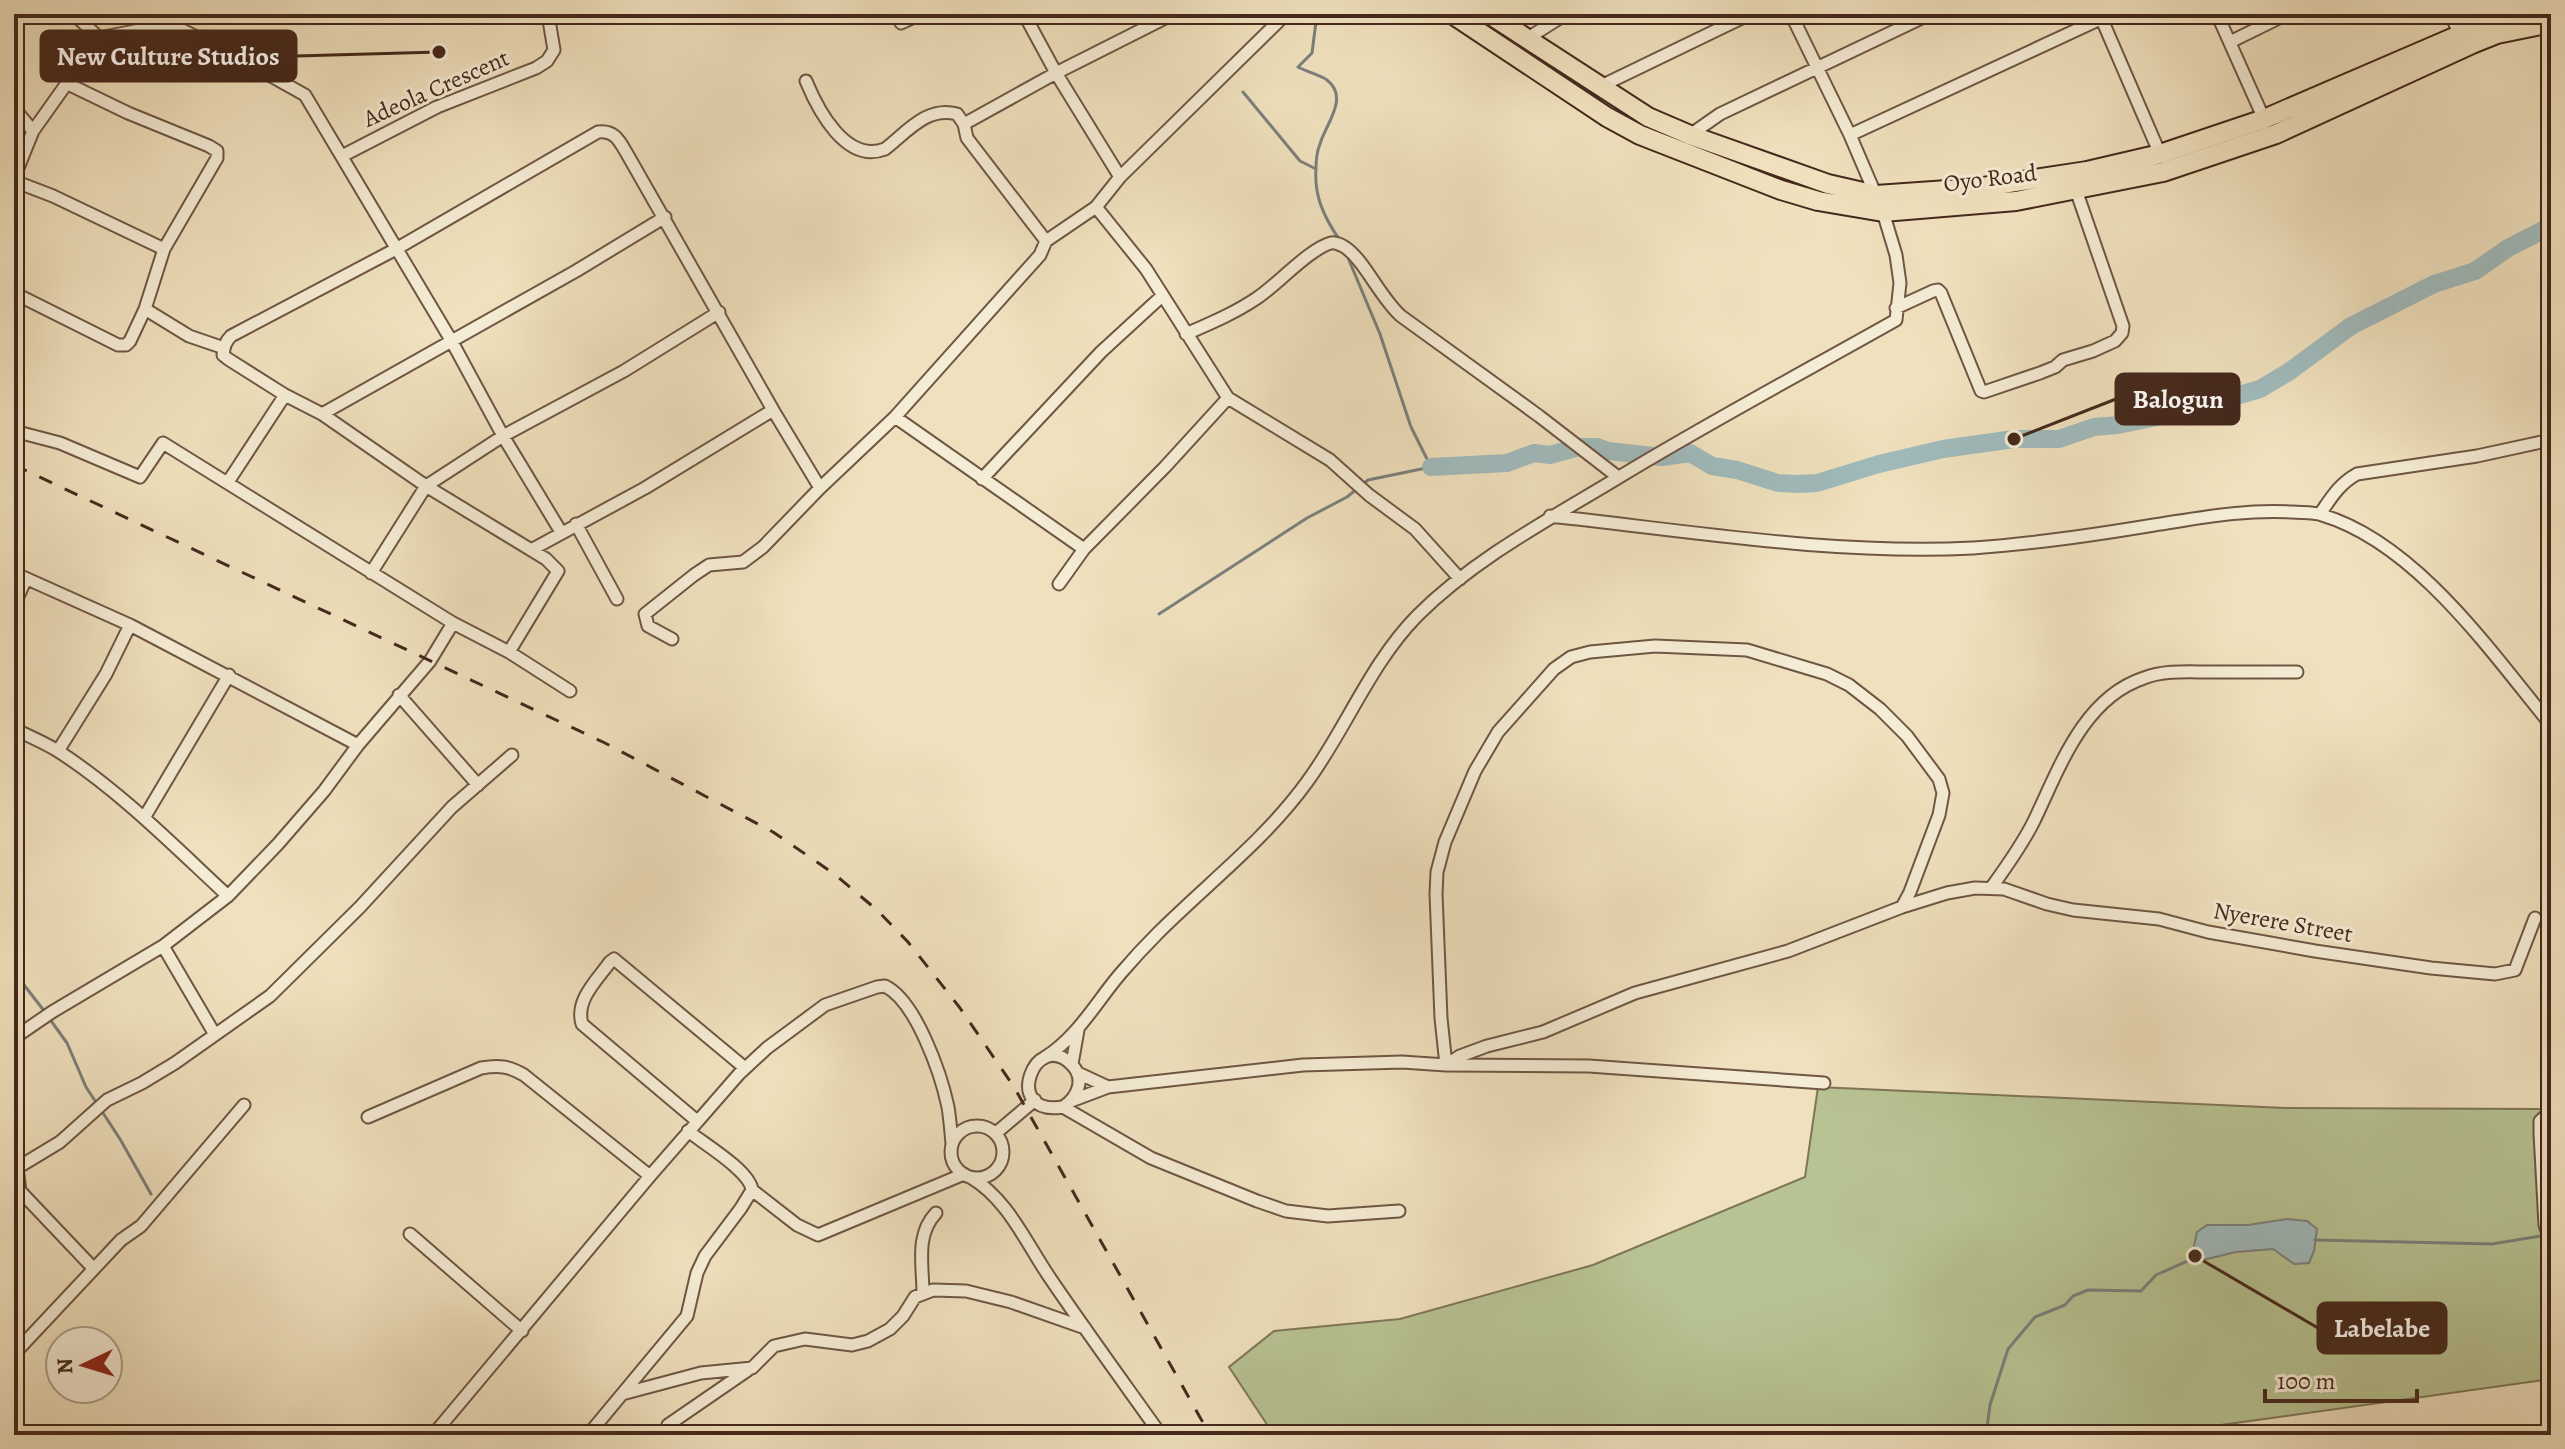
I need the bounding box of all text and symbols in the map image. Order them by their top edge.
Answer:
callout: New Culture Studios [41,31,296,81]
text: New Culture Studios [56,39,280,74]
street label: Adeola Crescent [357,42,514,135]
street label: Oyo Road [1941,156,2039,200]
callout: Balogun [2116,374,2239,424]
text: Balogun [2132,382,2224,417]
street label: Nyerere Street [2211,894,2355,950]
callout: Labelabe [2318,1303,2446,1353]
text: Labelabe [2334,1311,2430,1346]
north arrow [44,1325,124,1405]
scale bar [2265,1353,2417,1403]
text: N [50,1357,81,1375]
text: 100 m [2277,1365,2336,1397]

